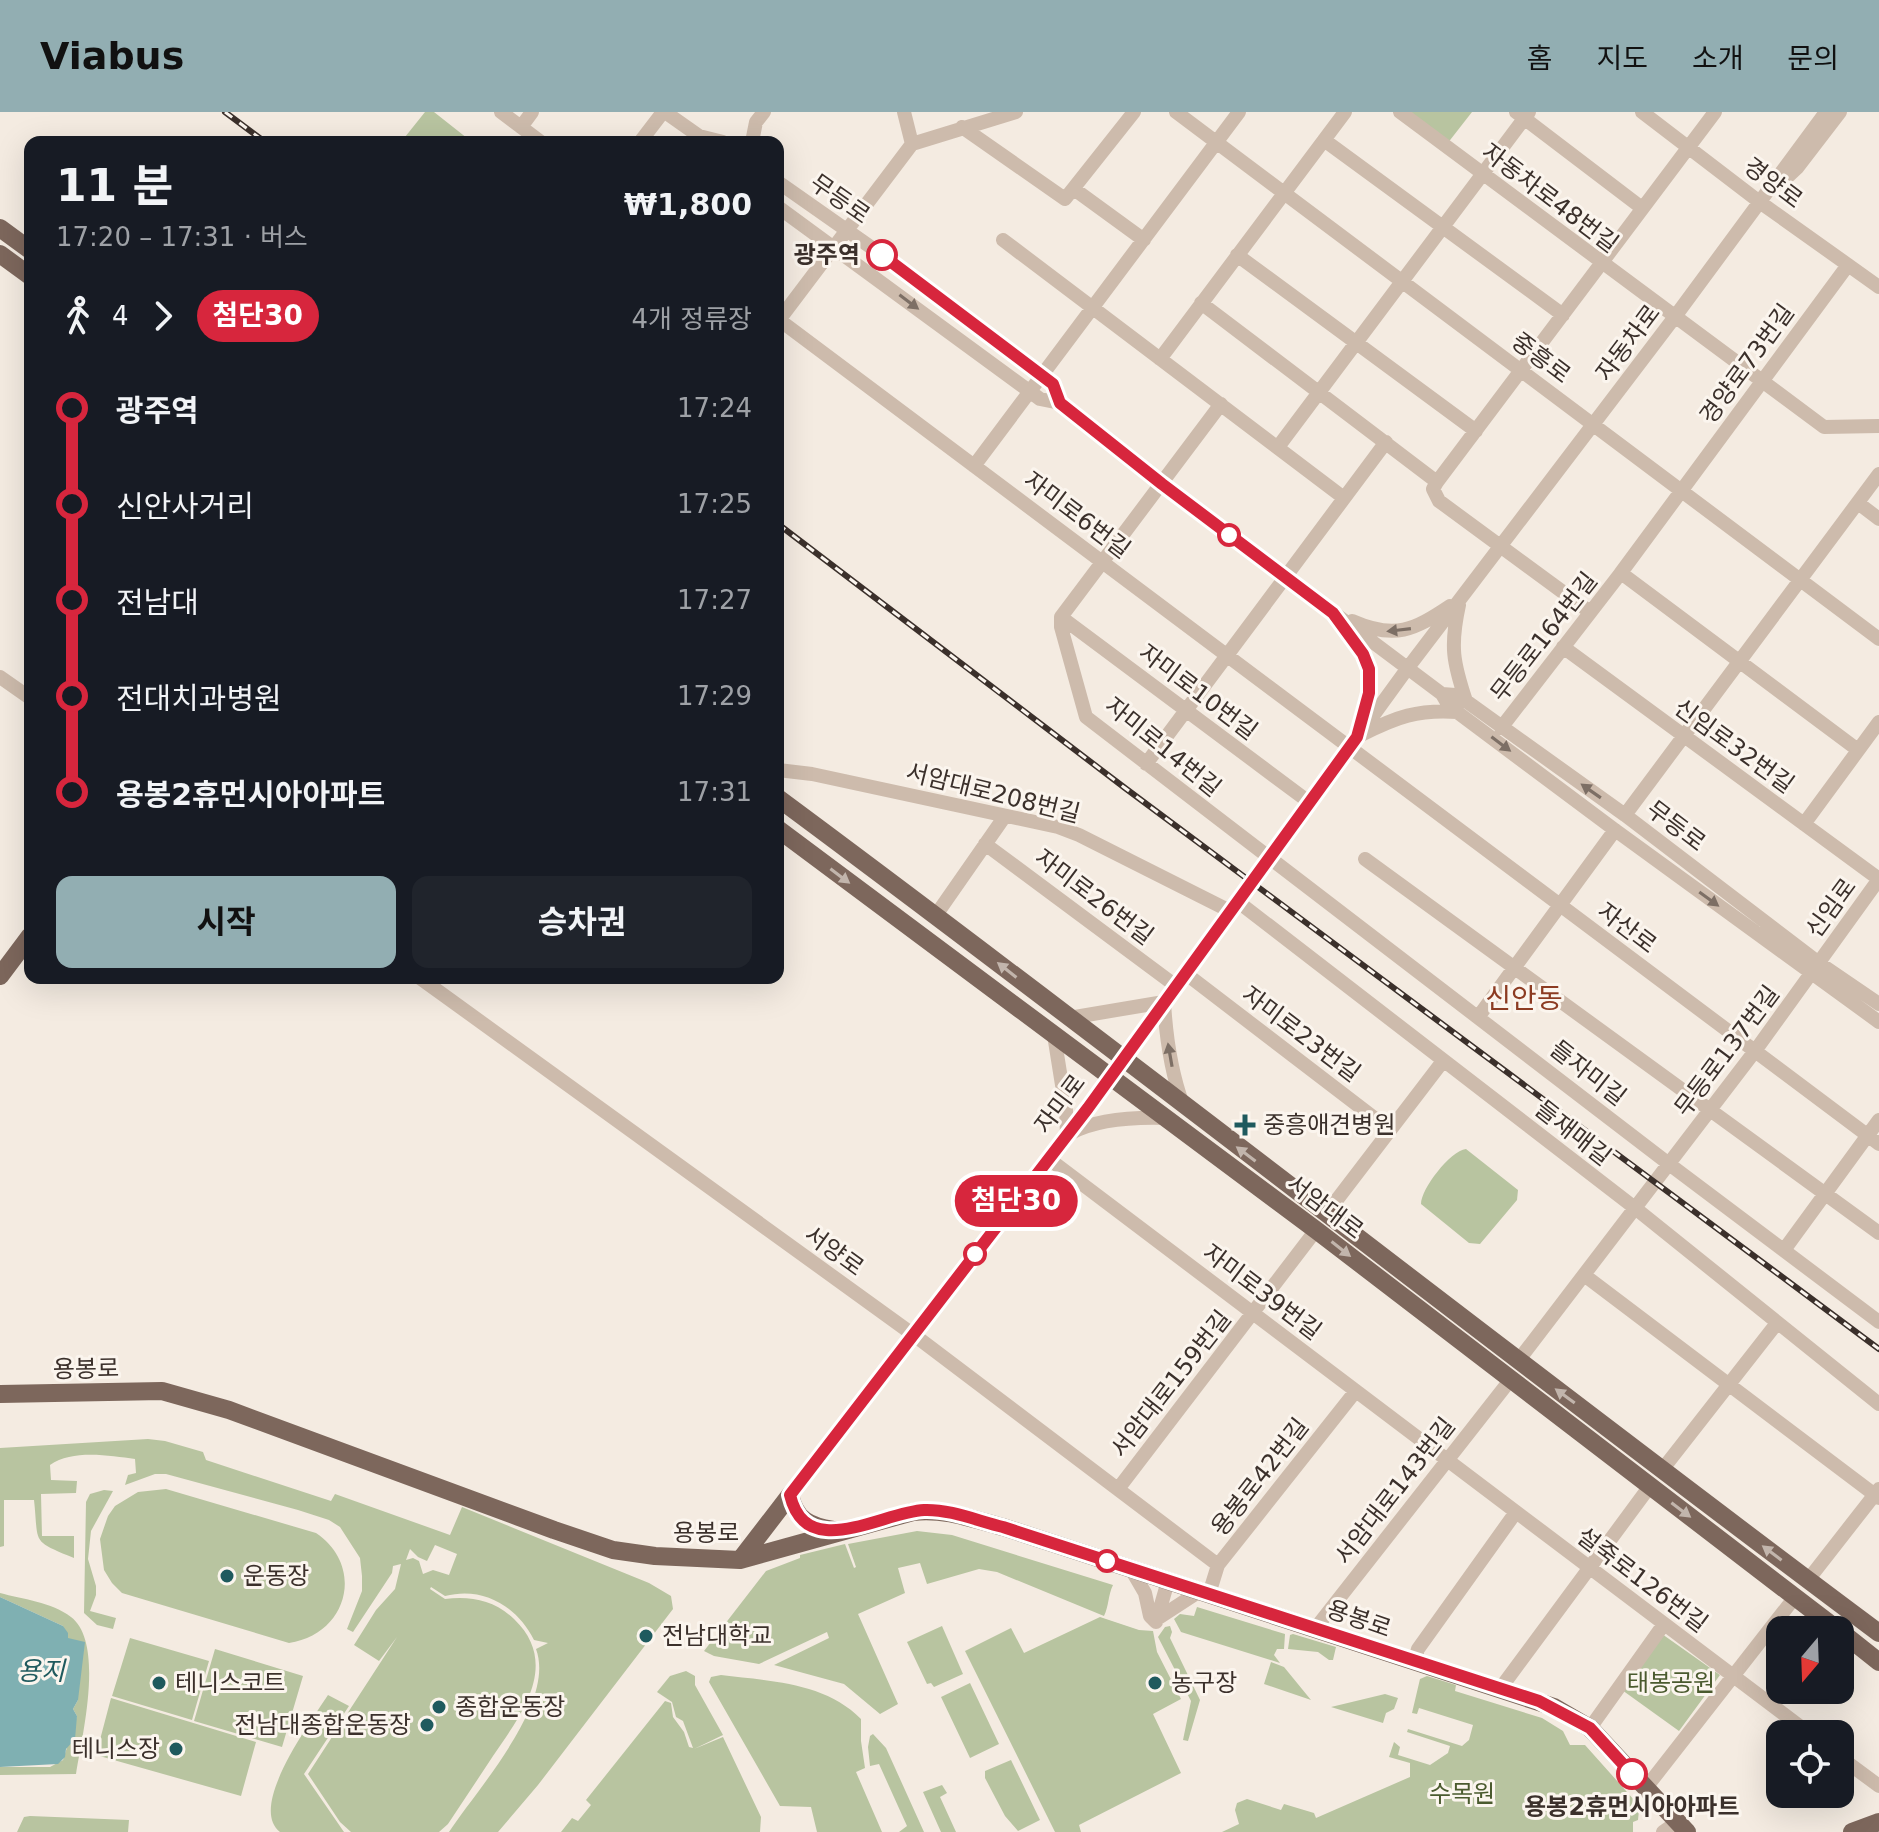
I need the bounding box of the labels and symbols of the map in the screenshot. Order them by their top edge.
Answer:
street label: 자동차로48번길 [1476,138,1624,258]
street label: 경양로 [1738,152,1808,214]
street label: 무등로 [805,169,875,229]
marker: 광주역 [867,240,897,270]
place label: 광주역 [794,241,860,269]
one-way arrow [899,293,920,309]
street label: 자동차로 [1590,299,1666,387]
street label: 경양로73번길 [1694,299,1800,429]
street label: 중흥로 [1506,327,1576,389]
street label: 자미로6번길 [1018,466,1136,564]
unlabelled marker [1218,524,1240,546]
street label: 무등로164번길 [1485,567,1603,707]
one-way arrow [1386,623,1411,636]
street label: 자미로10번길 [1133,638,1263,746]
street label: 자미로14번길 [1099,692,1227,802]
street label: 신임로32번길 [1669,693,1799,799]
one-way arrow [1491,736,1511,752]
street label: 서암대로208번길 [903,758,1083,828]
one-way arrow [1581,784,1602,799]
street label: 무등로 [1641,795,1711,857]
street label: 자미로26번길 [1029,843,1159,951]
one-way arrow [829,868,851,884]
street label: 신임로 [1800,873,1862,943]
one-way arrow [1699,891,1720,907]
street label: 자산로 [1592,897,1662,959]
one-way arrow [997,962,1017,979]
street label: 자미로23번길 [1236,980,1366,1088]
street label: 무등로137번길 [1669,980,1785,1122]
district label: 신안동 [1485,982,1563,1015]
street label: 들자미길 [1545,1035,1631,1111]
one-way arrow [1163,1042,1175,1067]
street label: 자미로 [1029,1069,1091,1139]
street label: 들재매길 [1530,1095,1616,1171]
place label: 중흥애견병원 [1263,1111,1395,1139]
marker: 중흥애견병원 [1234,1114,1256,1136]
one-way arrow [1236,1146,1257,1162]
street label: 서암대로 [1281,1169,1369,1245]
line badge: 첨단30 [960,1175,1072,1227]
street label: 서양로 [799,1220,869,1282]
street label: 자미로39번길 [1197,1238,1327,1346]
one-way arrow [1331,1240,1352,1256]
unlabelled marker [964,1243,986,1265]
street label: 서암대로159번길 [1105,1305,1237,1463]
street label: 용봉로 [53,1354,119,1384]
one-way arrow [1555,1388,1575,1404]
street label: 서암대로143번길 [1329,1412,1461,1570]
street label: 용봉로42번길 [1206,1413,1314,1541]
one-way arrow [1671,1501,1691,1517]
street label: 용봉로 [673,1519,739,1547]
street label: 설죽로126번길 [1571,1522,1713,1638]
one-way arrow [1761,1545,1783,1561]
unlabelled marker [1096,1550,1118,1572]
place label: 운동장 [243,1562,309,1590]
marker: 운동장 [218,1567,236,1585]
street label: 용봉로 [1323,1595,1395,1643]
north arrow [1766,1616,1854,1704]
place label: 전남대학교 [662,1622,772,1650]
marker: 전남대학교 [637,1627,655,1645]
water label: 용지 [17,1656,67,1686]
place label: 테니스코트 [175,1669,285,1697]
place label: 농구장 [1171,1669,1237,1697]
park label: 태봉공원 [1627,1669,1715,1697]
marker: 테니스코트 [150,1674,168,1692]
marker: 농구장 [1146,1674,1164,1692]
place label: 종합운동장 [455,1693,565,1721]
marker: 종합운동장 [430,1698,448,1716]
place label: 전남대종합운동장 [234,1711,411,1739]
marker: 전남대종합운동장 [418,1716,436,1734]
place label: 테니스장 [72,1735,160,1763]
marker: 테니스장 [167,1740,185,1758]
marker: 용봉2휴먼시아아파트 [1617,1759,1647,1789]
park label: 수목원 [1429,1780,1495,1808]
place label: 용봉2휴먼시아아파트 [1524,1793,1740,1821]

